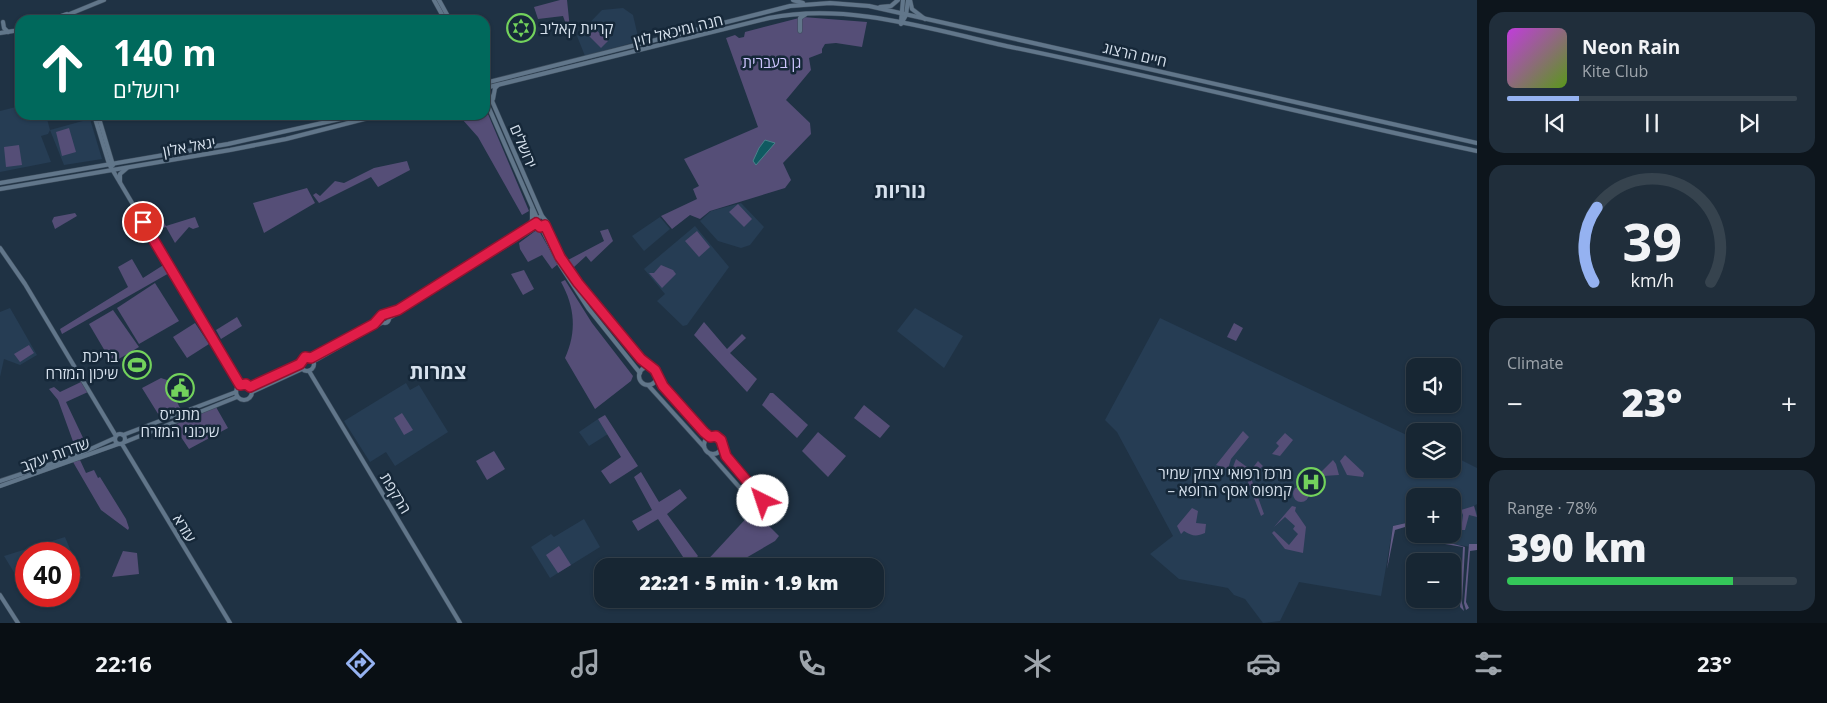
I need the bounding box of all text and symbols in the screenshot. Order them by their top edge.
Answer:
street label: חנה ומיכאל לוין [631,9,725,51]
synagogue icon: קריית קאליב [506,13,536,43]
place label: קריית קאליב [540,18,614,38]
text: 140 m [113,29,217,76]
text: Neon Rain [1582,34,1680,60]
icon: ahead [30,35,95,100]
street label: חיים הרצוג [1101,37,1169,71]
park label: גן בעברית [743,52,801,72]
text: Kite Club [1582,60,1648,82]
text: ירושלים [113,74,180,104]
icon: previous [1541,109,1569,137]
icon: pause [1638,109,1666,137]
icon: next [1735,109,1763,137]
street label: ירושלים [506,121,542,171]
street label: יגאל אלון [161,132,217,160]
district label: נוריות [874,177,926,204]
pin [122,201,164,243]
text: 39 [1622,205,1682,276]
icon: arrive [129,208,157,236]
text: km/h [1630,268,1674,292]
place label: בריכת שיכון המזרח [45,346,118,383]
sports icon: בריכת שיכון המזרח [122,350,152,380]
text: Climate [1507,352,1564,374]
district label: צמרות [410,358,466,385]
map controls [1406,358,1461,608]
button: sound [1406,358,1461,413]
public building icon: מתנ"ס שיכוני המזרח [165,373,195,403]
text: 23° [1622,376,1682,428]
text: − [1507,384,1523,422]
text: + [1781,384,1797,422]
place label: מתנ"ס שיכוני המזרח [141,404,220,441]
button: layers [1406,423,1461,478]
street label: שדרות יעקב [18,432,93,476]
place label: מרכז רפואי יצחק שמיר – קמפוס אסף הרופא [1158,463,1292,500]
hospital icon: מרכז רפואי יצחק שמיר – קמפוס אסף הרופא [1296,467,1326,497]
street label: הרקפת [376,469,416,517]
position arrow [736,474,788,526]
button: + [1406,488,1461,543]
text: Range · 78% [1507,497,1597,519]
street label: עזרא [169,510,201,546]
text: 390 km [1507,521,1647,573]
speed limit sign: 40 [15,542,80,607]
button: − [1406,553,1461,608]
text: 22:21 · 5 min · 1.9 km [640,570,838,596]
icon: directions [343,646,378,681]
icon: music [568,646,603,681]
icon: phone [794,646,829,681]
icon: climate [1020,646,1055,681]
icon: car [1246,646,1281,681]
icon: filters [1471,646,1506,681]
text: 22:16 [95,648,152,678]
text: 23° [1697,648,1732,678]

